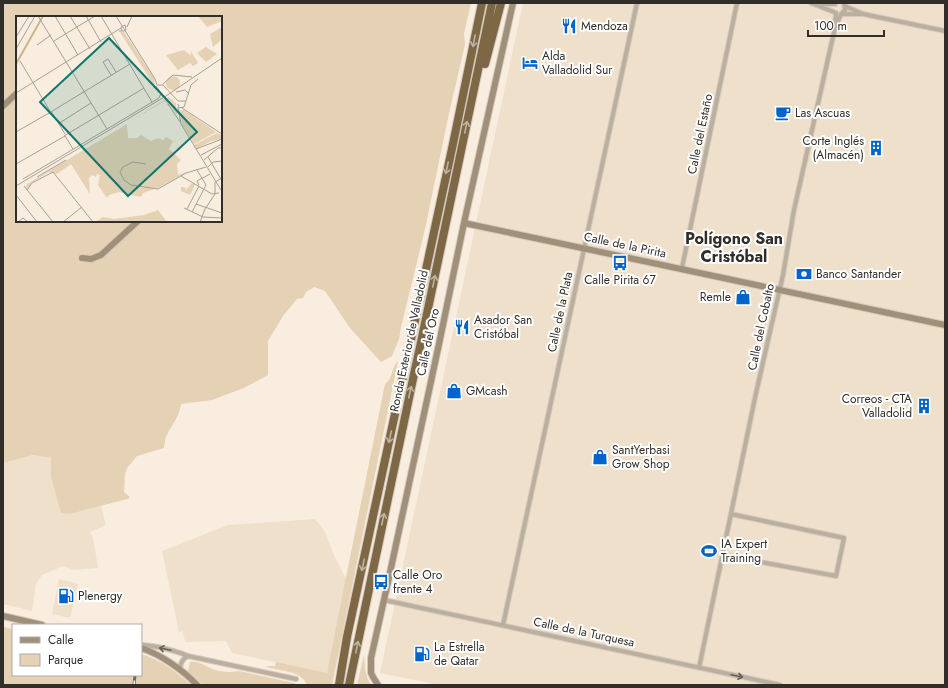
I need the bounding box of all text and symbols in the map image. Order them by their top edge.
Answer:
scale bar [808,12,884,38]
inset map [16,16,222,222]
restaurant icon: Mendoza [560,17,578,35]
place label: Mendoza [581,17,628,35]
text: 100 m [814,17,847,35]
one-way arrow [469,34,477,47]
place label: Alda Valladolid Sur [542,47,613,79]
hotel icon: Alda Valladolid Sur [521,54,539,72]
street label: Calle del Estaño [683,92,717,176]
cafe icon: Las Ascuas [774,104,792,122]
place label: Las Ascuas [795,104,850,122]
one-way arrow [463,120,471,133]
place label: Corte Inglés (Almacén) [803,132,864,164]
building icon: Corte Inglés (Almacén) [867,139,885,157]
one-way arrow [443,162,451,175]
district label: Polígono San Cristóbal [685,227,783,268]
street label: Calle de la Pirita [582,228,668,263]
bus stop icon: Calle Pirita 67 [611,254,629,272]
bank icon: Banco Santander [795,265,813,283]
place label: Banco Santander [816,265,902,283]
street label: Ronda Exterior de Valladolid [385,268,433,414]
street label: Calle de la Plata [543,270,577,354]
place label: Calle Pirita 67 [584,271,657,289]
one-way arrow [430,275,438,288]
street label: Calle del Cobalto [743,282,779,372]
place label: Remle [700,288,731,306]
shop icon: Remle [734,288,752,306]
street label: Calle del Oro [412,306,444,377]
place label: Asador San Cristóbal [474,311,532,343]
restaurant icon: Asador San Cristóbal [453,318,471,336]
shop icon: GMcash [445,382,463,400]
place label: GMcash [466,382,508,400]
one-way arrow [406,386,414,399]
place label: Correos - CTA Valladolid [842,390,912,422]
building icon: Correos - CTA Valladolid [915,397,933,415]
one-way arrow [386,431,394,444]
place label: SantYerbasi Grow Shop [612,441,670,473]
shop icon: SantYerbasi Grow Shop [591,448,609,466]
one-way arrow [380,513,388,526]
place label: IA Expert Training [721,535,767,567]
sports icon: IA Expert Training [700,542,718,560]
one-way arrow [358,558,366,571]
place label: Calle Oro frente 4 [393,566,443,598]
bus stop icon: Calle Oro frente 4 [372,573,390,591]
fuel station icon: Plenergy [57,587,75,605]
place label: Plenergy [78,587,123,605]
street label: Calle de la Turquesa [532,613,636,652]
legend [12,624,142,676]
text: Calle [48,631,74,649]
place label: La Estrella de Qatar [434,638,485,670]
one-way arrow [353,641,361,654]
one-way arrow [159,645,172,653]
fuel station icon: La Estrella de Qatar [413,645,431,663]
text: Parque [48,651,83,669]
one-way arrow [731,672,744,680]

